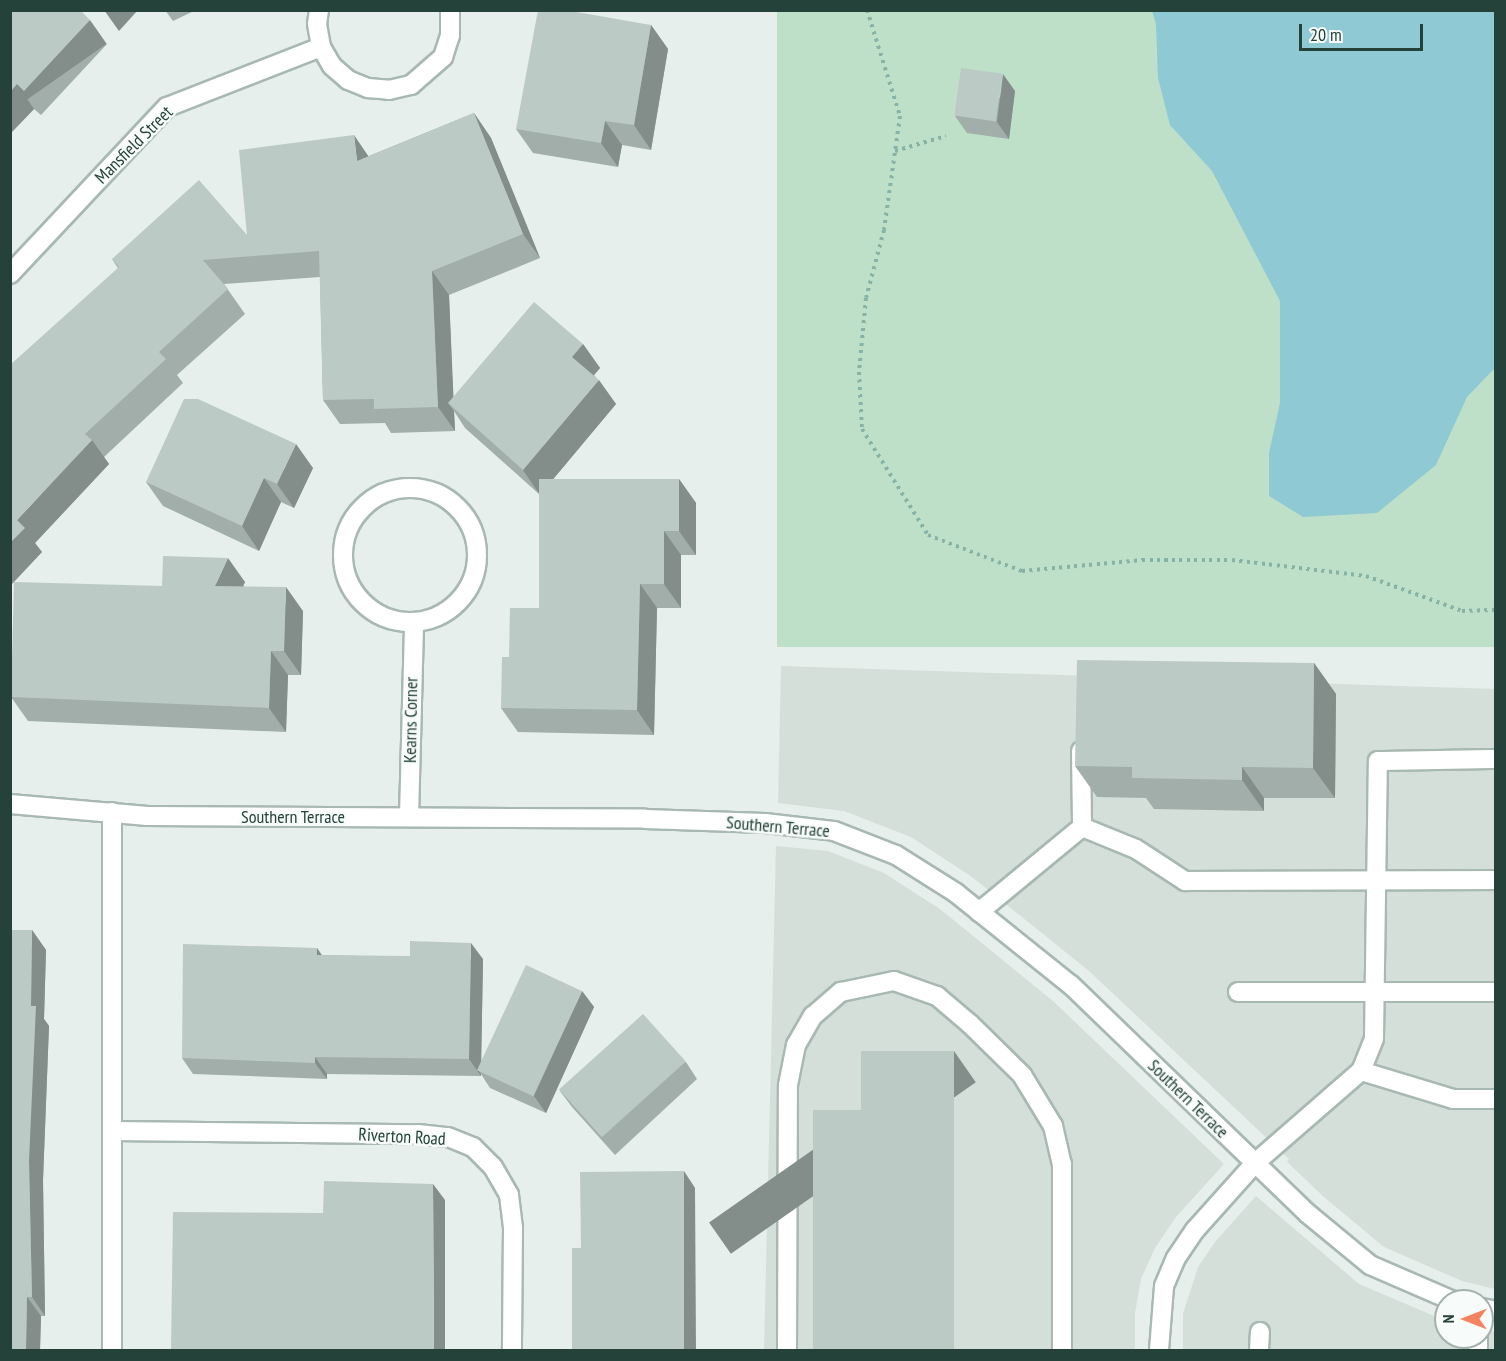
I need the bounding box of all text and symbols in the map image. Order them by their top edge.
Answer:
scale bar [1302,12,1426,50]
text: 20 m [1310,23,1342,46]
street label: Mansfield Street [91,102,177,188]
street label: Kearns Corner [399,677,423,763]
street label: Southern Terrace [241,806,345,828]
street label: Southern Terrace [725,812,831,842]
street label: Southern Terrace [1143,1055,1233,1143]
street label: Riverton Road [358,1124,446,1150]
north arrow [1434,1289,1494,1349]
text: N [1438,1315,1458,1323]

